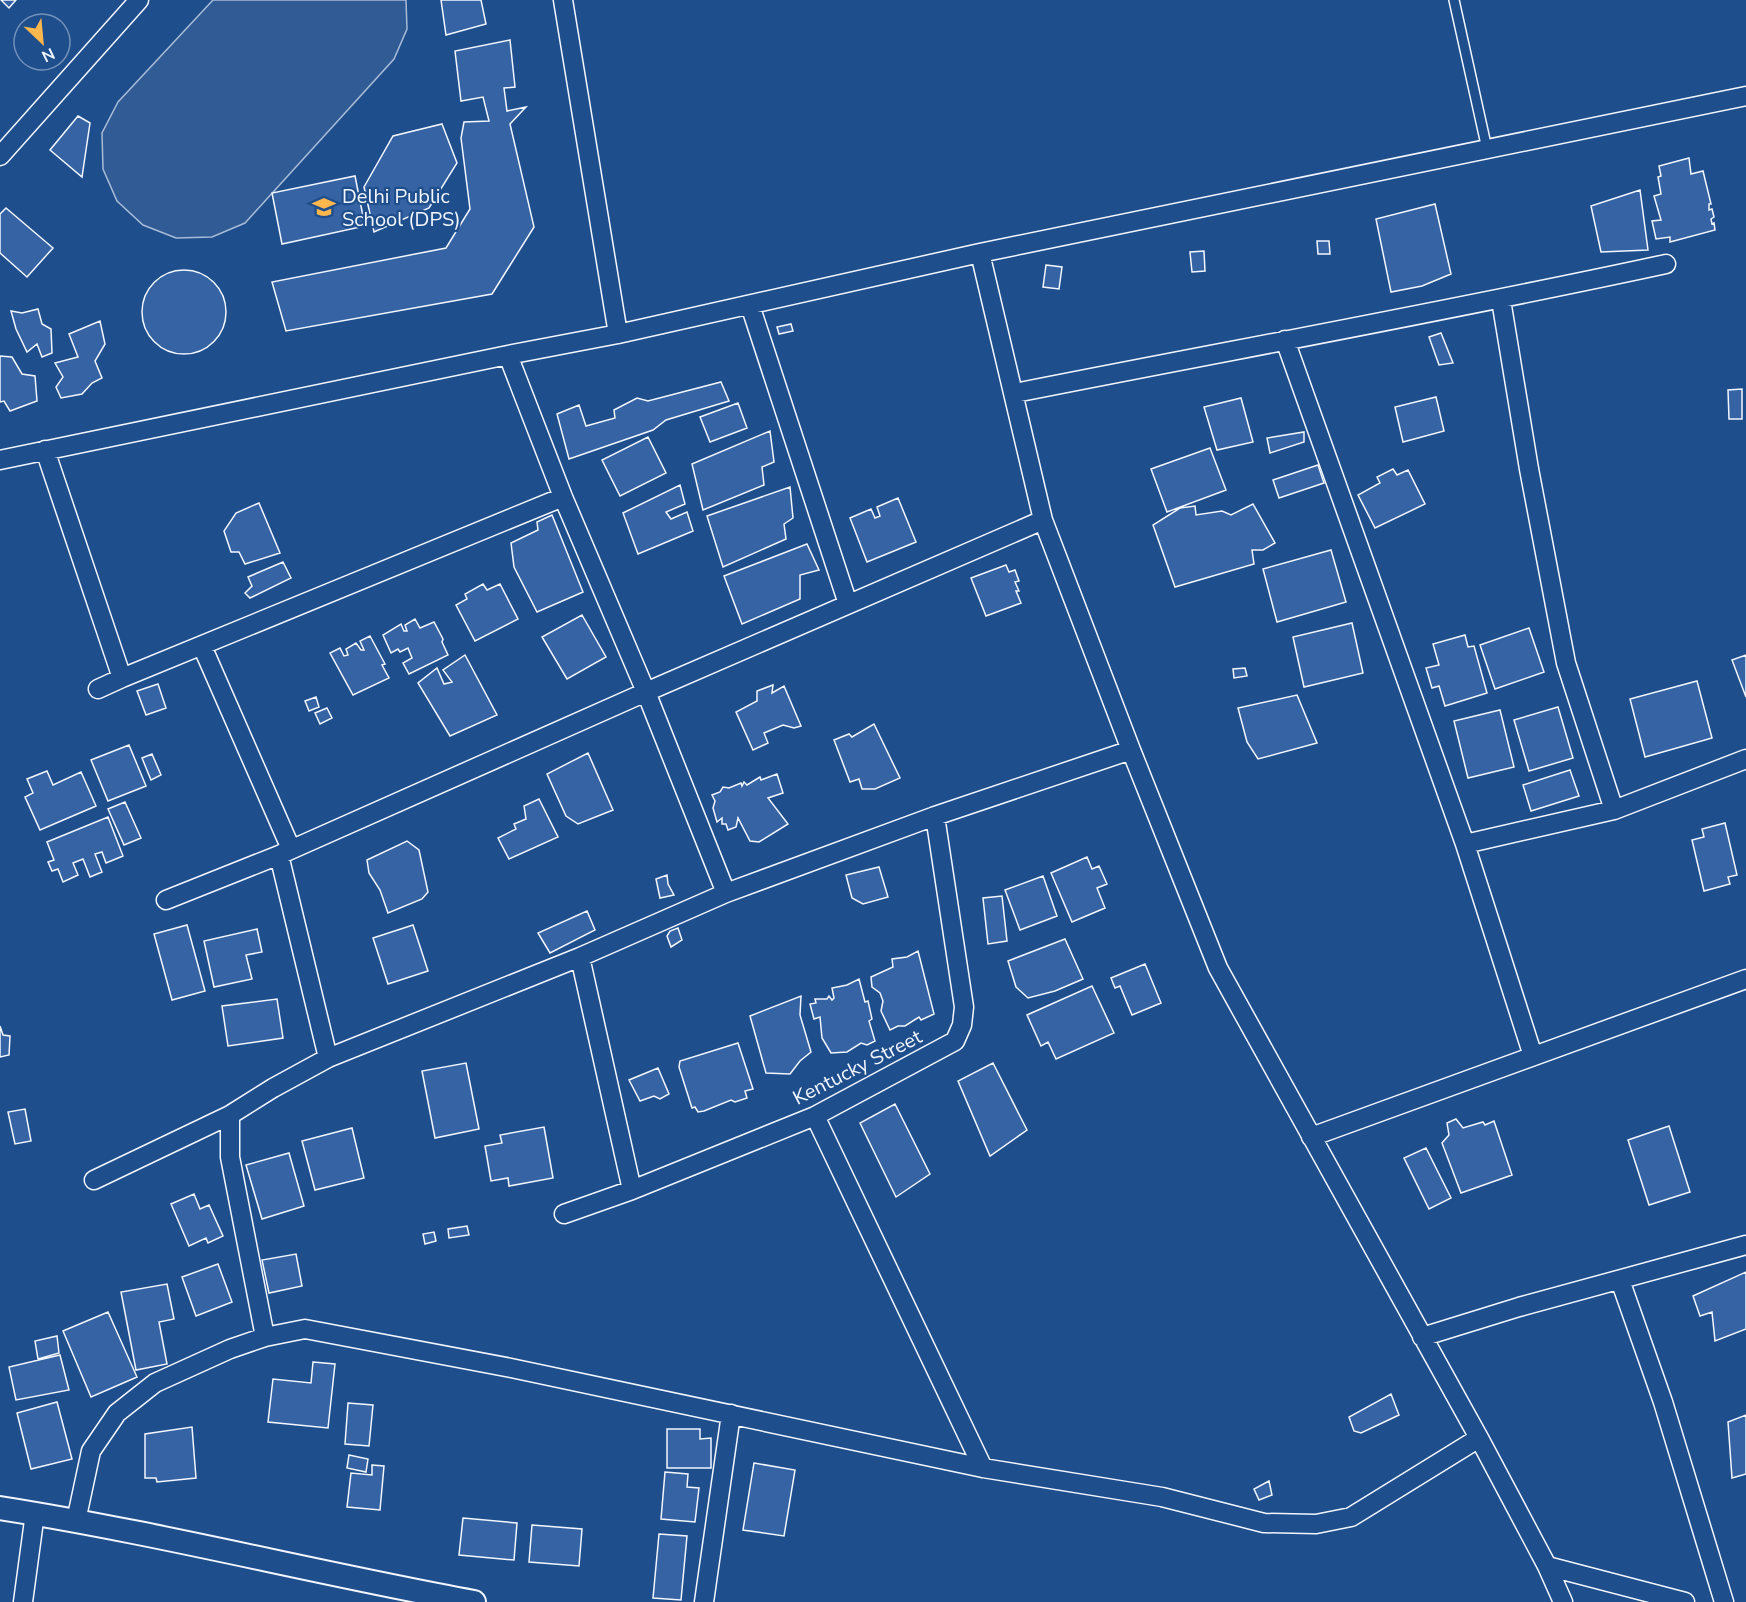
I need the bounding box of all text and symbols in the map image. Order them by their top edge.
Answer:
north arrow [12,12,72,72]
text: N [38,42,58,67]
place label: Delhi Public School (DPS) [342,183,461,233]
school or university icon: Delhi Public School (DPS) [311,194,337,220]
street label: Kentucky Street [788,1023,927,1112]

